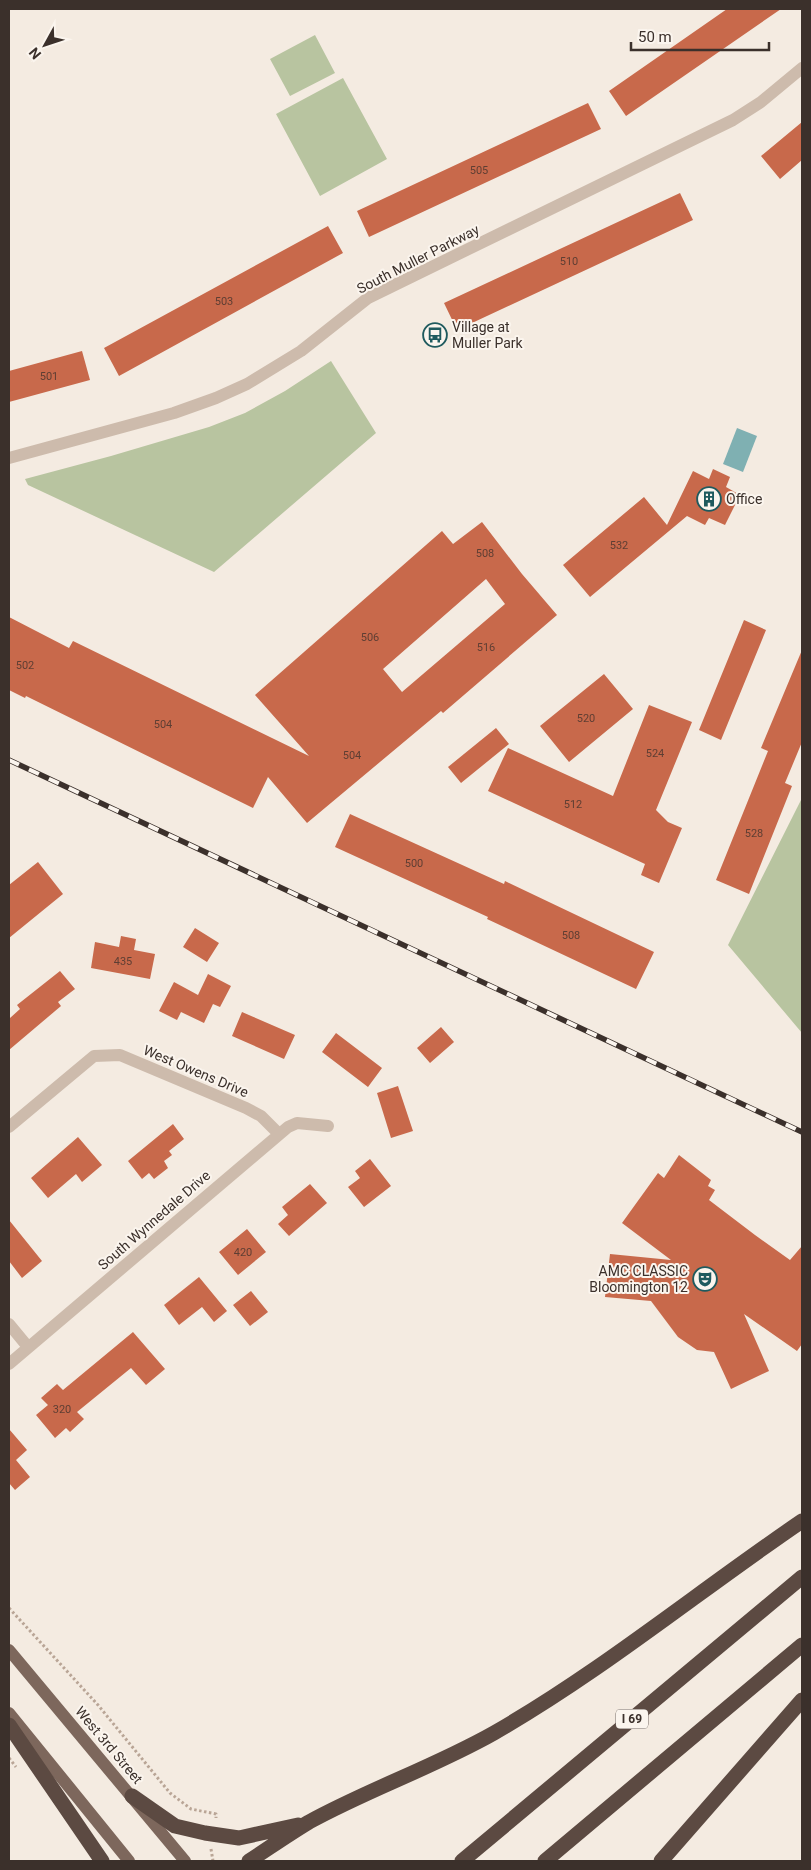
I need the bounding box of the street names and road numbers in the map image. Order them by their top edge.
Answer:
street label: South Muller Parkway [354,221,482,297]
street label: West Owens Drive [141,1042,251,1100]
street label: South Wynnedale Drive [95,1167,213,1273]
street label: West 3rd Street [72,1703,146,1787]
road number: I 69 [616,1710,648,1728]

